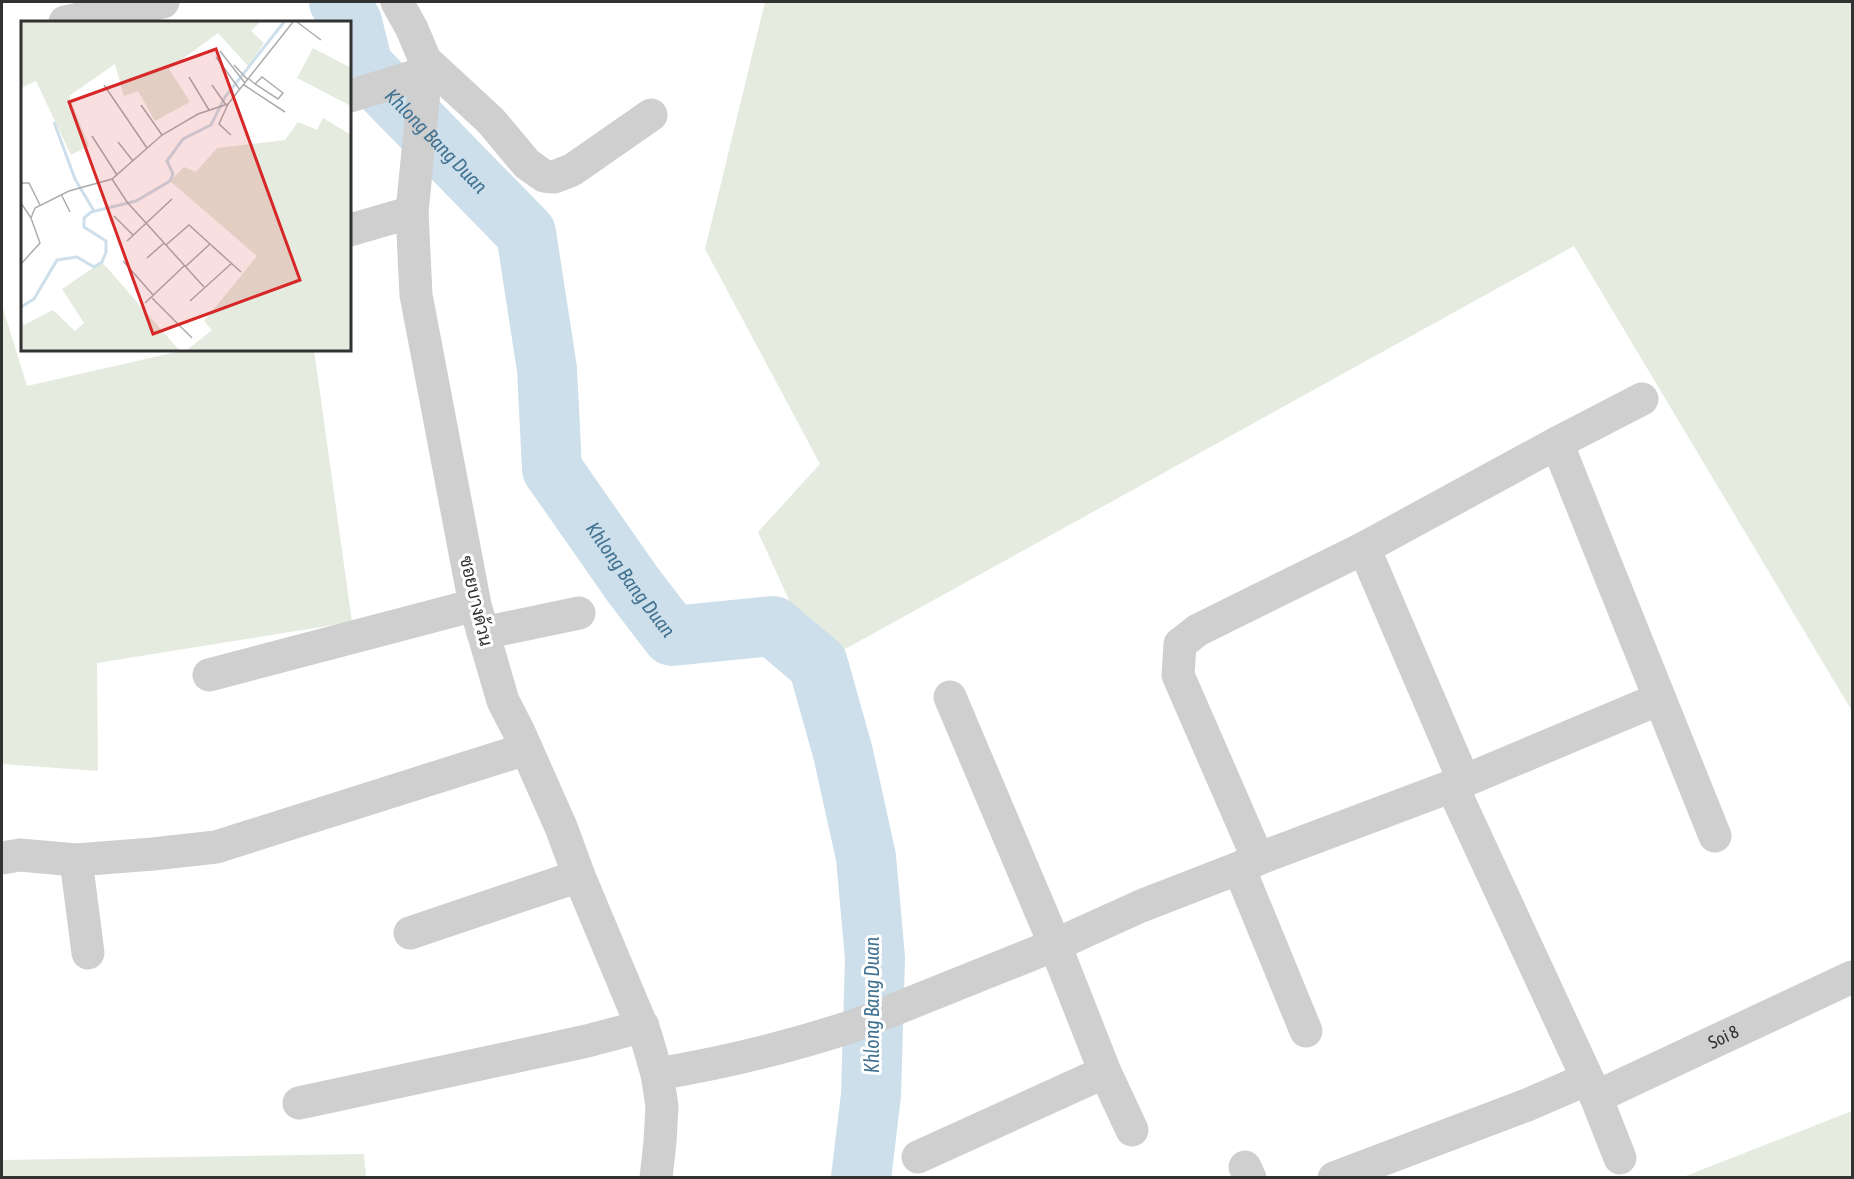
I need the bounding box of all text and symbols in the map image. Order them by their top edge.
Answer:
inset map [21,21,351,351]
water label: Khlong Bang Duan [381,84,493,198]
water label: Khlong Bang Duan [582,517,681,641]
street label: ซอยบางด้วน [456,554,498,648]
water label: Khlong Bang Duan [860,937,883,1073]
street label: Soi 8 [1705,1021,1742,1053]

